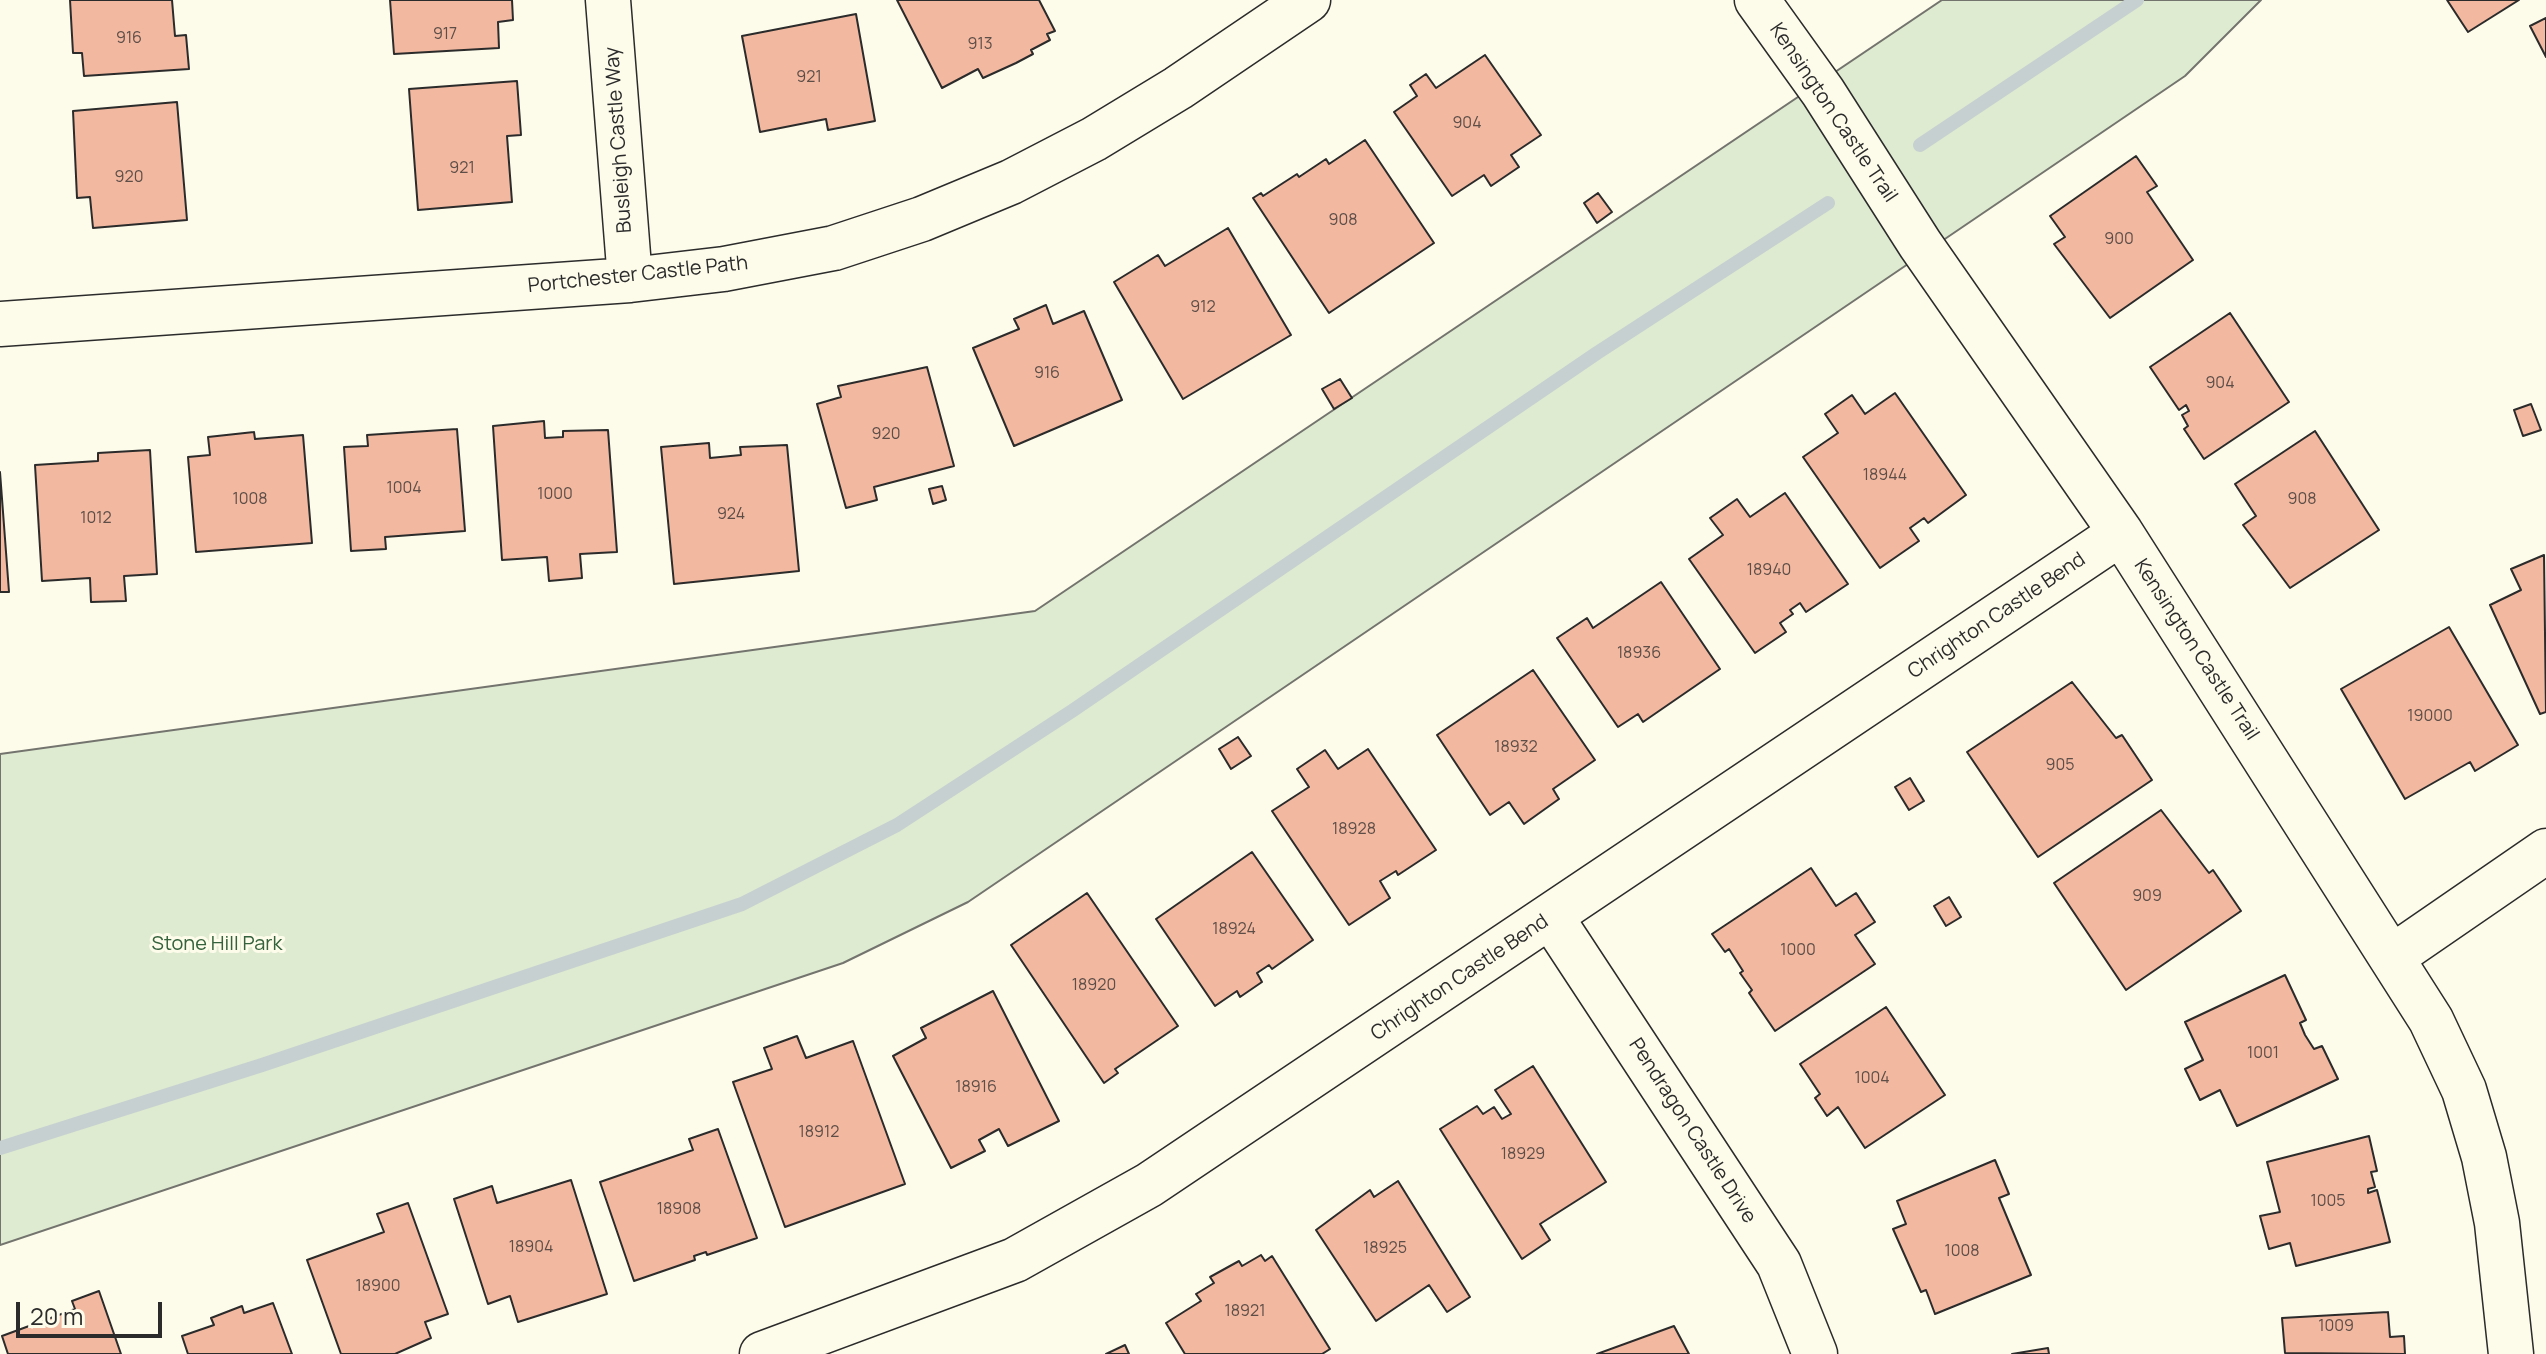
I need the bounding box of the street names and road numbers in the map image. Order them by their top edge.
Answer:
street label: Kensington Castle Trail [1764,19,1902,207]
street label: Busleigh Castle Way [601,46,637,234]
street label: Portchester Castle Path [527,252,749,298]
street label: Chrighton Castle Bend [1904,548,2090,684]
street label: Kensington Castle Trail [2128,555,2264,745]
street label: Chrighton Castle Bend [1367,910,1553,1046]
street label: Pendragon Castle Drive [1623,1034,1761,1228]

